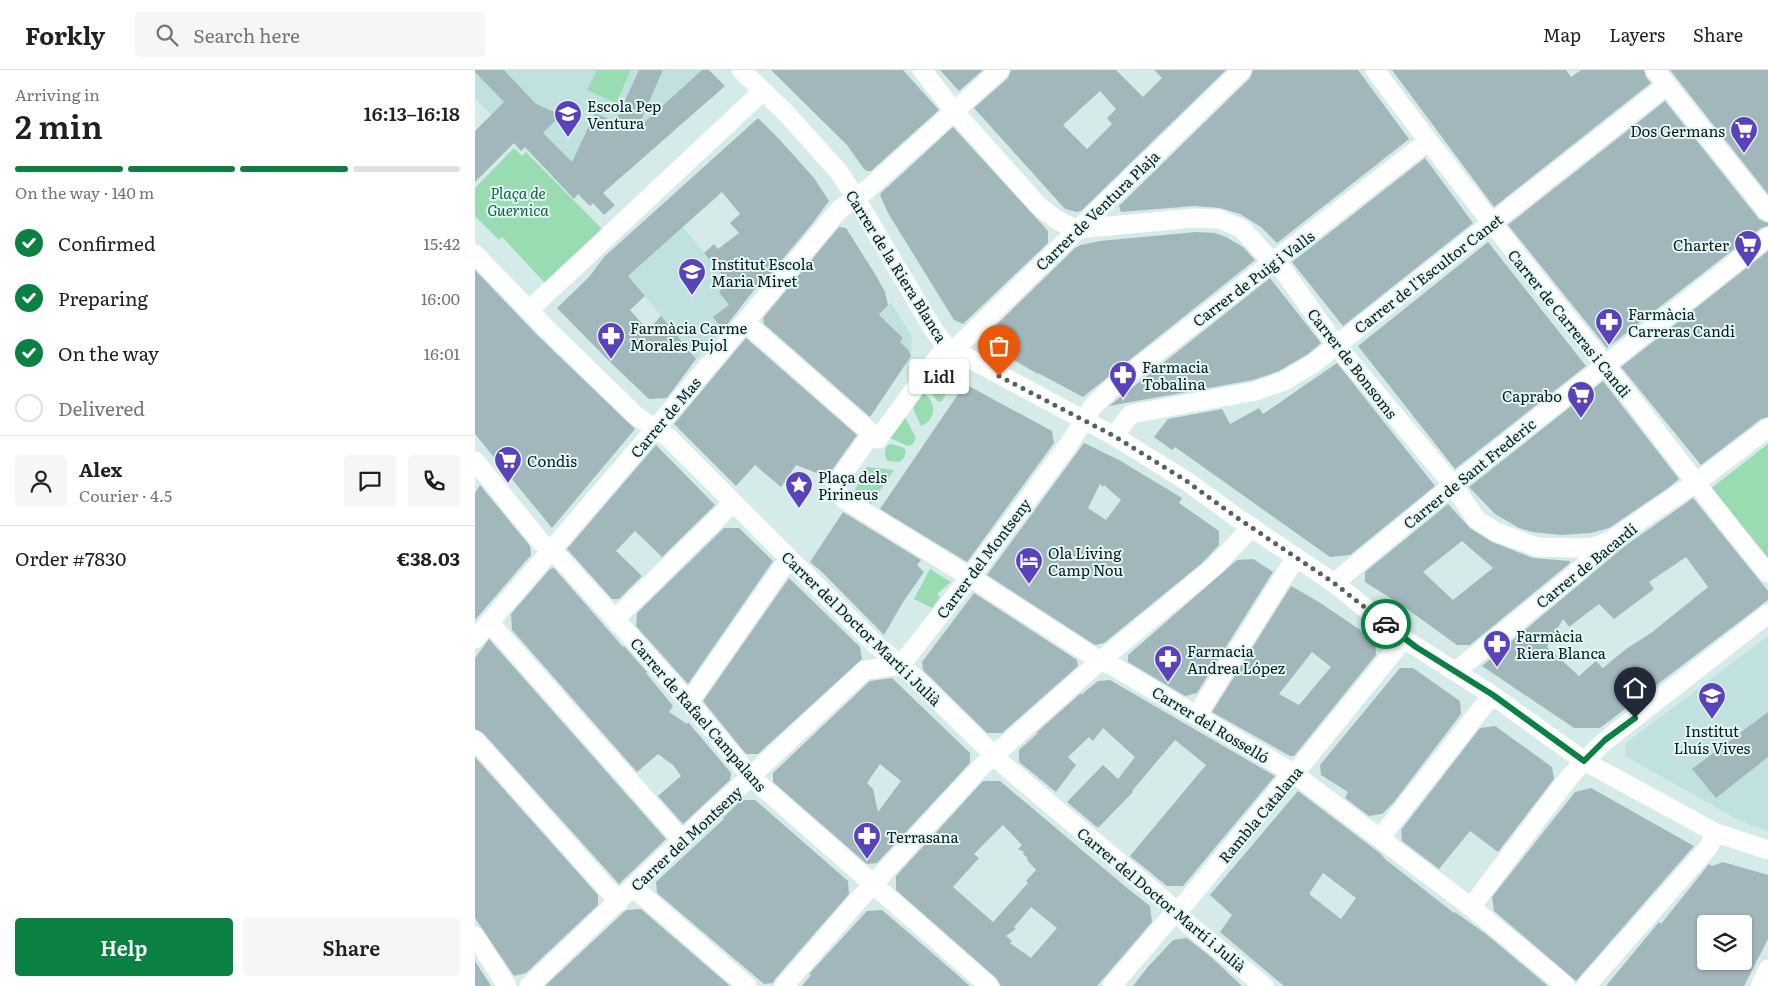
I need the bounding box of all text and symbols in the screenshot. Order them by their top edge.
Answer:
search box [135,12,485,57]
text: Forkly [25,17,105,52]
icon: search [153,21,181,49]
text: Search here [193,21,300,49]
text: Map [1543,21,1581,48]
text: Layers [1609,21,1665,48]
text: Share [1693,21,1743,48]
text: Arriving in [15,82,100,106]
place label: Escola Pep Ventura [587,94,661,134]
text: 16:13–16:18 [364,99,460,127]
school or university icon: Escola Pep Ventura [553,99,583,138]
text: 2 min [15,101,103,149]
supermarket icon: Dos Germans [1729,115,1759,154]
place label: Dos Germans [1630,119,1725,142]
street label: Carrer de Ventura Plaja [1030,144,1165,275]
text: On the way · 140 m [15,180,154,204]
park label: Plaça de Guernica [487,181,549,221]
street label: Carrer de la Riera Blanca [841,185,954,347]
street label: Carrer de l'Escultor Canet [1349,208,1507,338]
street label: Carrer de Puig i Valls [1187,224,1319,332]
icon: check [15,229,43,257]
text: Confirmed [58,229,156,257]
supermarket icon: Charter [1733,229,1763,268]
text: 15:42 [423,231,460,255]
place label: Charter [1673,233,1729,256]
street label: Carrer de Carreras i Candi [1503,244,1637,402]
place label: Institut Escola Maria Miret [711,252,815,292]
school or university icon: Institut Escola Maria Miret [677,257,707,296]
icon: check [15,284,43,312]
text: Preparing [58,284,148,312]
text: 16:00 [421,286,460,310]
place label: Farmàcia Carreras Candi [1628,302,1735,342]
street label: Carrer de Bonsoms [1302,303,1404,423]
pharmacy icon: Farmàcia Carreras Candi [1594,307,1624,346]
place label: Farmàcia Carme Morales Pujol [630,316,748,356]
pharmacy icon: Farmàcia Carme Morales Pujol [596,321,626,360]
pin [978,325,1020,376]
icon: bag [985,332,1013,360]
icon: check [15,339,43,367]
text: On the way [58,339,159,367]
text: 16:01 [424,341,460,365]
place label: Farmacia Tobalina [1142,355,1210,395]
callout: Lidl [909,358,969,394]
pharmacy icon: Farmacia Tobalina [1108,360,1138,399]
text: Lidl [923,364,955,388]
street label: Carrer de Mas [624,371,706,462]
supermarket icon: Caprabo [1566,380,1596,419]
place label: Caprabo [1502,384,1562,407]
text: Delivered [58,394,145,422]
street label: Carrer de Sant Frederic [1398,412,1541,534]
supermarket icon: Condis [493,445,523,484]
place label: Condis [527,449,577,472]
button: person [15,455,67,507]
text: Alex [79,455,122,483]
button: chat [344,455,396,507]
button: phone [408,455,460,507]
place label: Plaça dels Pirineus [818,465,887,505]
place icon: Plaça dels Pirineus [784,470,814,509]
text: Courier · 4.5 [79,483,172,507]
street label: Carrer del Montseny [930,493,1036,623]
street label: Carrer de Bacardí [1530,517,1642,613]
place label: Ola Living Camp Nou [1048,541,1123,581]
text: Order #7830 [15,544,126,572]
text: €38.03 [397,544,460,572]
street label: Carrer del Doctor Martí i Julià [777,545,948,711]
hotel icon: Ola Living Camp Nou [1014,546,1044,585]
courier [1361,599,1411,649]
icon: car [1372,610,1400,638]
place label: Farmàcia Riera Blanca [1516,624,1607,664]
pharmacy icon: Farmàcia Riera Blanca [1482,629,1512,668]
street label: Carrer de Rafael Campalans [626,632,773,796]
place label: Farmacia Andrea López [1187,639,1285,679]
pharmacy icon: Farmacia Andrea López [1153,644,1183,683]
pin [1614,667,1656,718]
icon: home [1621,674,1649,702]
street label: Carrer del Rosselló [1148,680,1274,768]
school or university icon: Institut Lluís Vives [1697,681,1727,720]
place label: Institut Lluís Vives [1674,719,1751,759]
street label: Rambla Catalana [1212,760,1308,868]
street label: Carrer del Montseny [625,780,747,896]
pharmacy icon: Terrasana [852,821,882,860]
street label: Carrer del Doctor Martí i Julià [1072,821,1252,977]
place label: Terrasana [886,825,959,848]
map controls [1697,915,1752,970]
button: layers [1697,915,1752,970]
button: Help [15,918,233,976]
button: Share [243,918,460,976]

